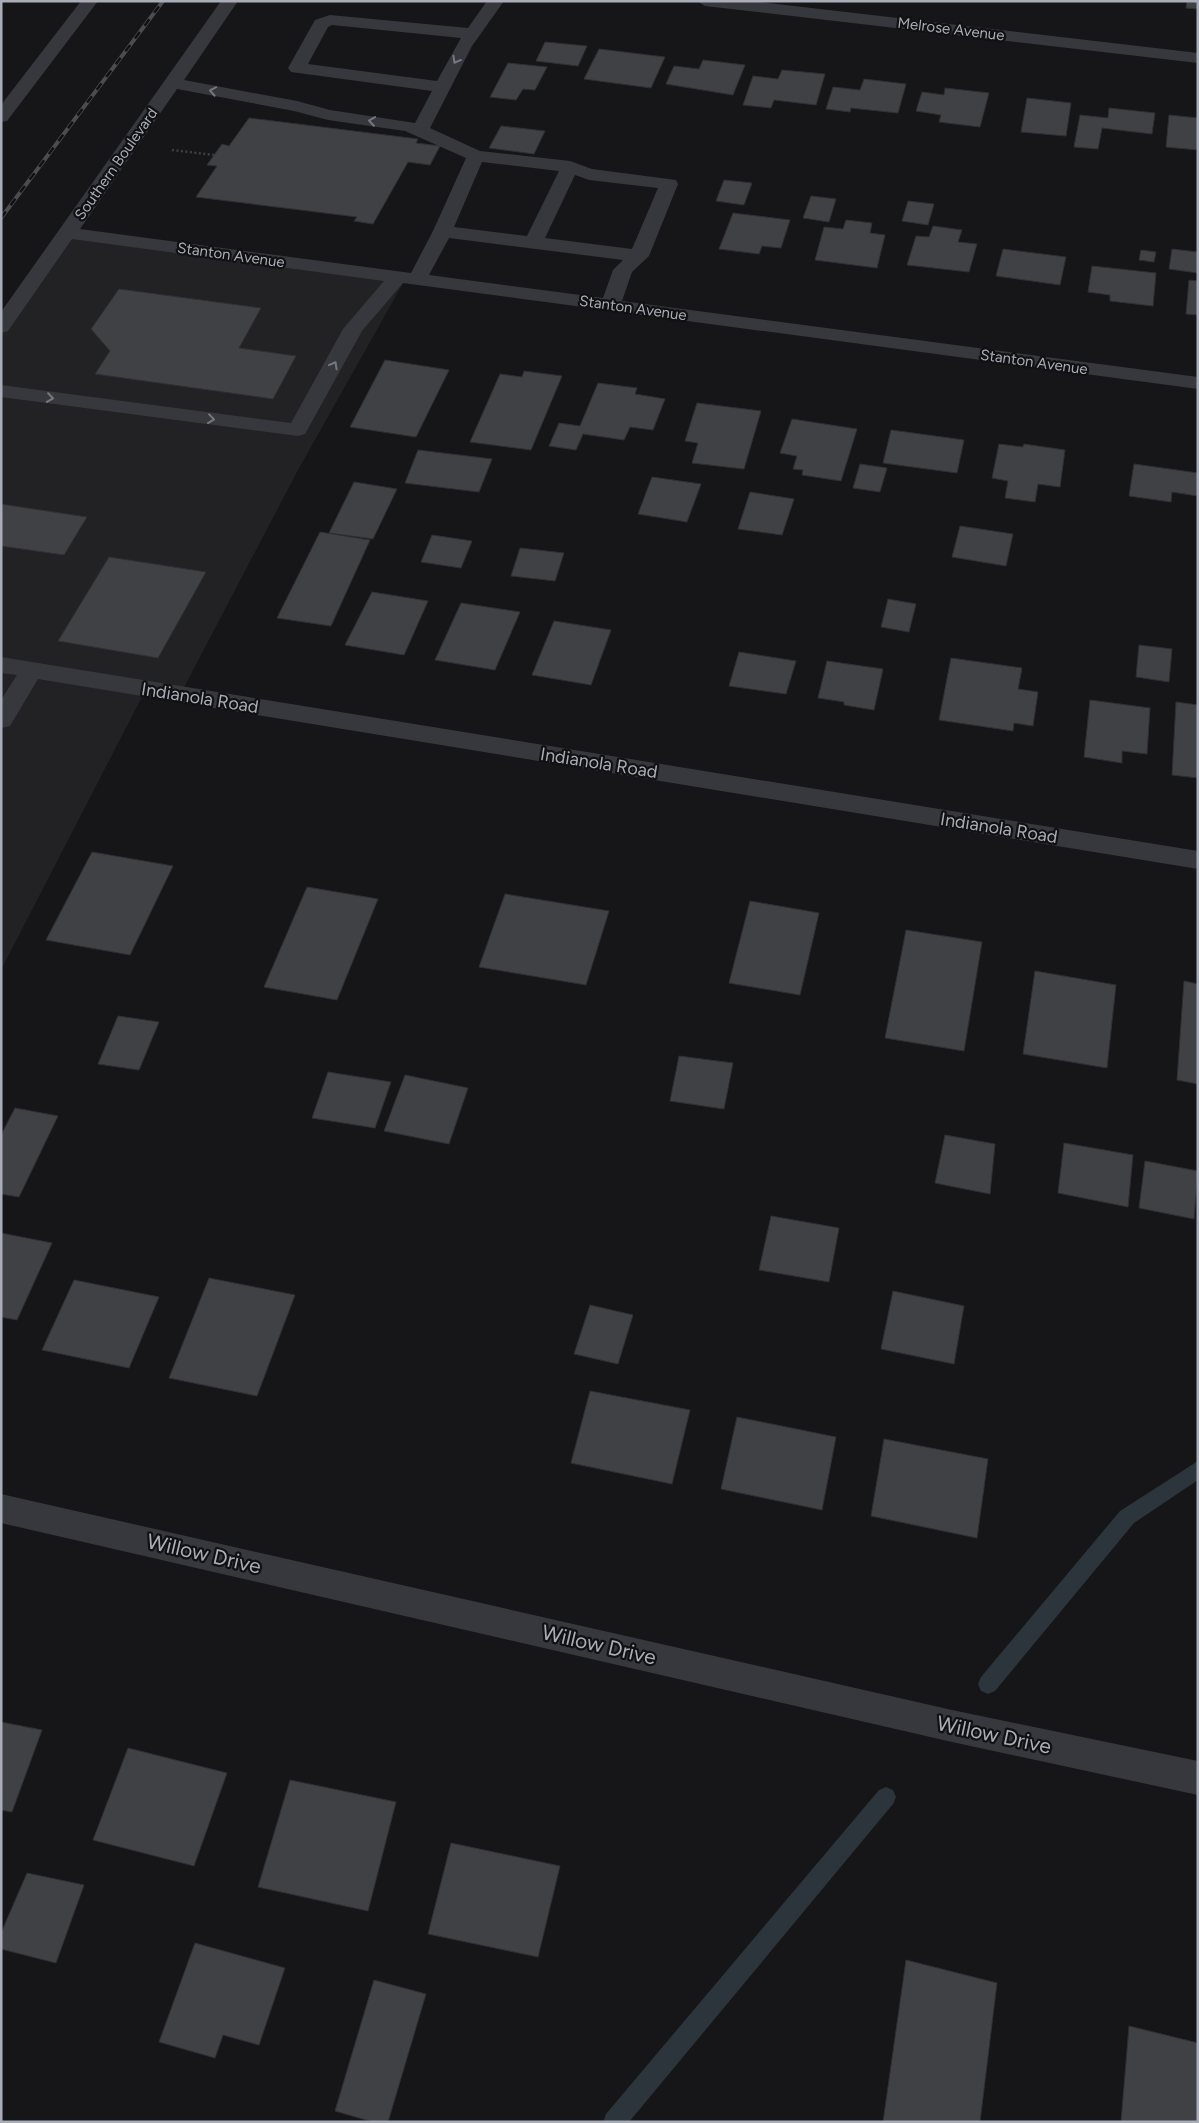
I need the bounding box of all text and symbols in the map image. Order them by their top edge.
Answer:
street label: Melrose Avenue [897,14,1005,44]
one-way arrow [453,55,463,64]
one-way arrow [208,86,217,97]
street label: Southern Boulevard [71,105,161,223]
one-way arrow [368,116,376,127]
street label: Stanton Avenue [176,239,286,271]
street label: Stanton Avenue [578,292,688,324]
street label: Stanton Avenue [979,346,1089,378]
one-way arrow [328,361,338,370]
one-way arrow [46,392,54,403]
one-way arrow [207,413,215,424]
street label: Indianola Road [140,678,260,718]
street label: Indianola Road [539,743,659,783]
street label: Indianola Road [939,808,1059,848]
street label: Willow Drive [145,1528,264,1579]
street label: Willow Drive [540,1619,659,1670]
street label: Willow Drive [935,1710,1054,1759]

